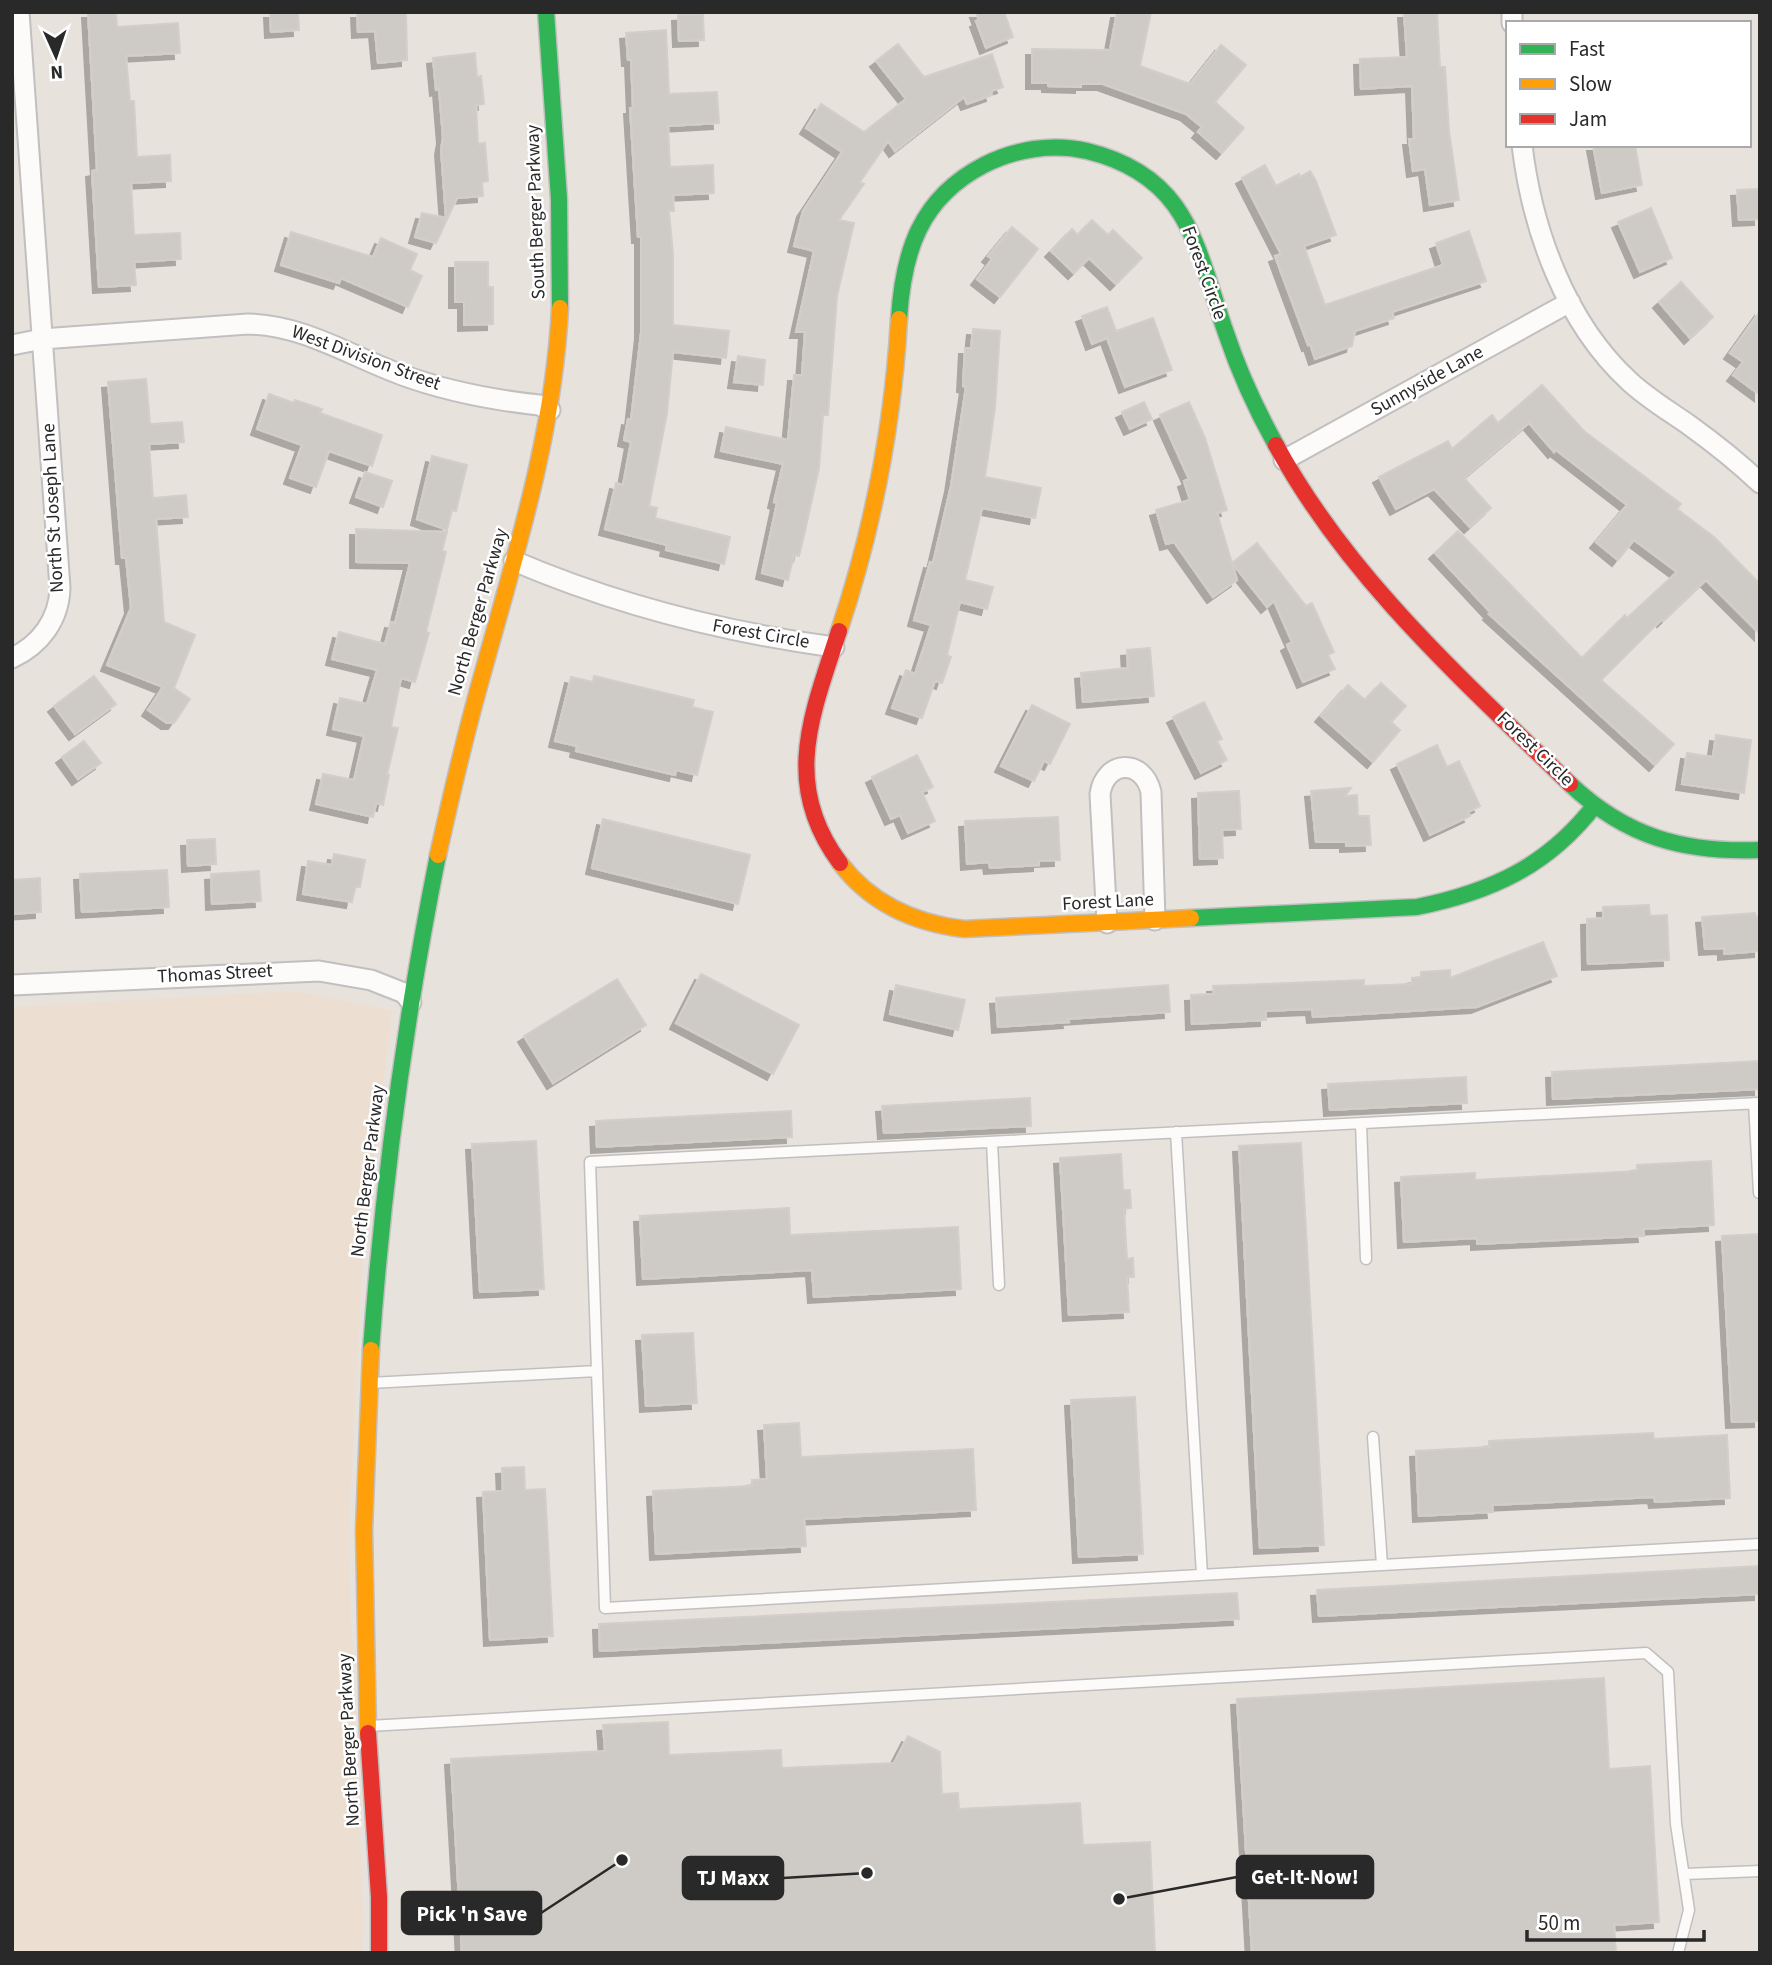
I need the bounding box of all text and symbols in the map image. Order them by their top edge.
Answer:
north arrow [21,21,91,91]
legend [1506,21,1751,147]
text: Fast [1569,34,1605,64]
text: N [50,58,64,85]
text: Slow [1569,69,1612,99]
text: Jam [1569,104,1607,134]
street label: South Berger Parkway [519,124,553,300]
street label: Forest Circle [1175,222,1233,324]
street label: West Division Street [288,319,445,398]
street label: Sunnyside Lane [1366,339,1488,423]
street label: North St Joseph Lane [35,423,71,593]
street label: North Berger Parkway [441,525,515,699]
street label: Forest Circle [710,612,812,656]
street label: Forest Circle [1490,705,1580,793]
street label: Forest Lane [1062,886,1154,918]
street label: Thomas Street [157,957,274,991]
street label: North Berger Parkway [344,1083,392,1259]
street label: North Berger Parkway [331,1653,367,1827]
callout: Get-It-Now! [1237,1856,1373,1898]
callout: TJ Maxx [683,1857,783,1899]
text: Get-It-Now! [1251,1862,1359,1892]
text: TJ Maxx [697,1863,770,1893]
callout: Pick 'n Save [402,1892,541,1934]
scale bar [1527,1898,1704,1942]
text: Pick 'n Save [417,1899,528,1929]
text: 50 m [1538,1908,1580,1938]

